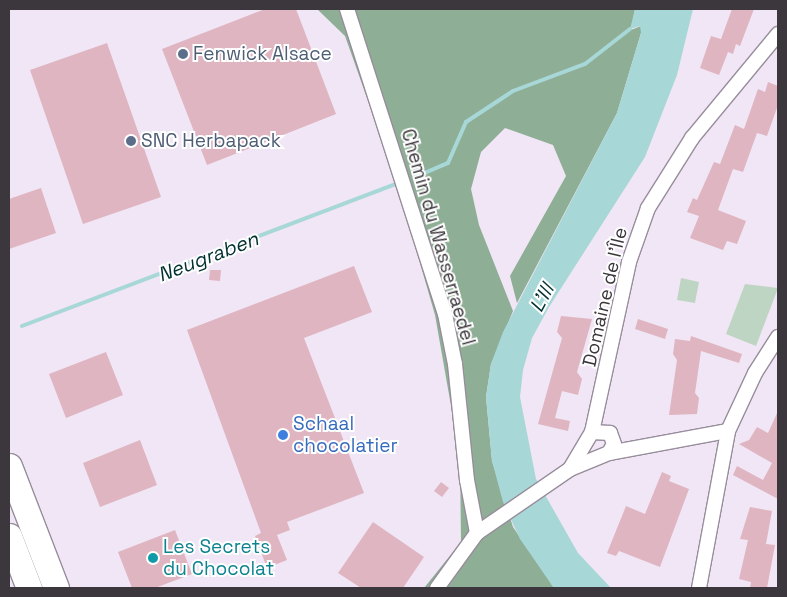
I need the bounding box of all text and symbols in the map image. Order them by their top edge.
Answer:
place label: Fenwick Alsace [193,43,332,65]
marker: Fenwick Alsace [177,48,189,60]
street label: Chemin du Wasserraedel [396,126,480,348]
place label: SNC Herbapack [141,130,281,152]
marker: SNC Herbapack [125,135,137,147]
street label: Domaine de l'Île [578,225,632,369]
water label: Neugraben [154,227,262,287]
water label: L'Ill [525,280,559,316]
place label: Schaal chocolatier [293,413,398,457]
marker: Schaal chocolatier [277,429,289,441]
place label: Les Secrets du Chocolat [163,536,274,580]
marker: Les Secrets du Chocolat [147,552,159,564]

